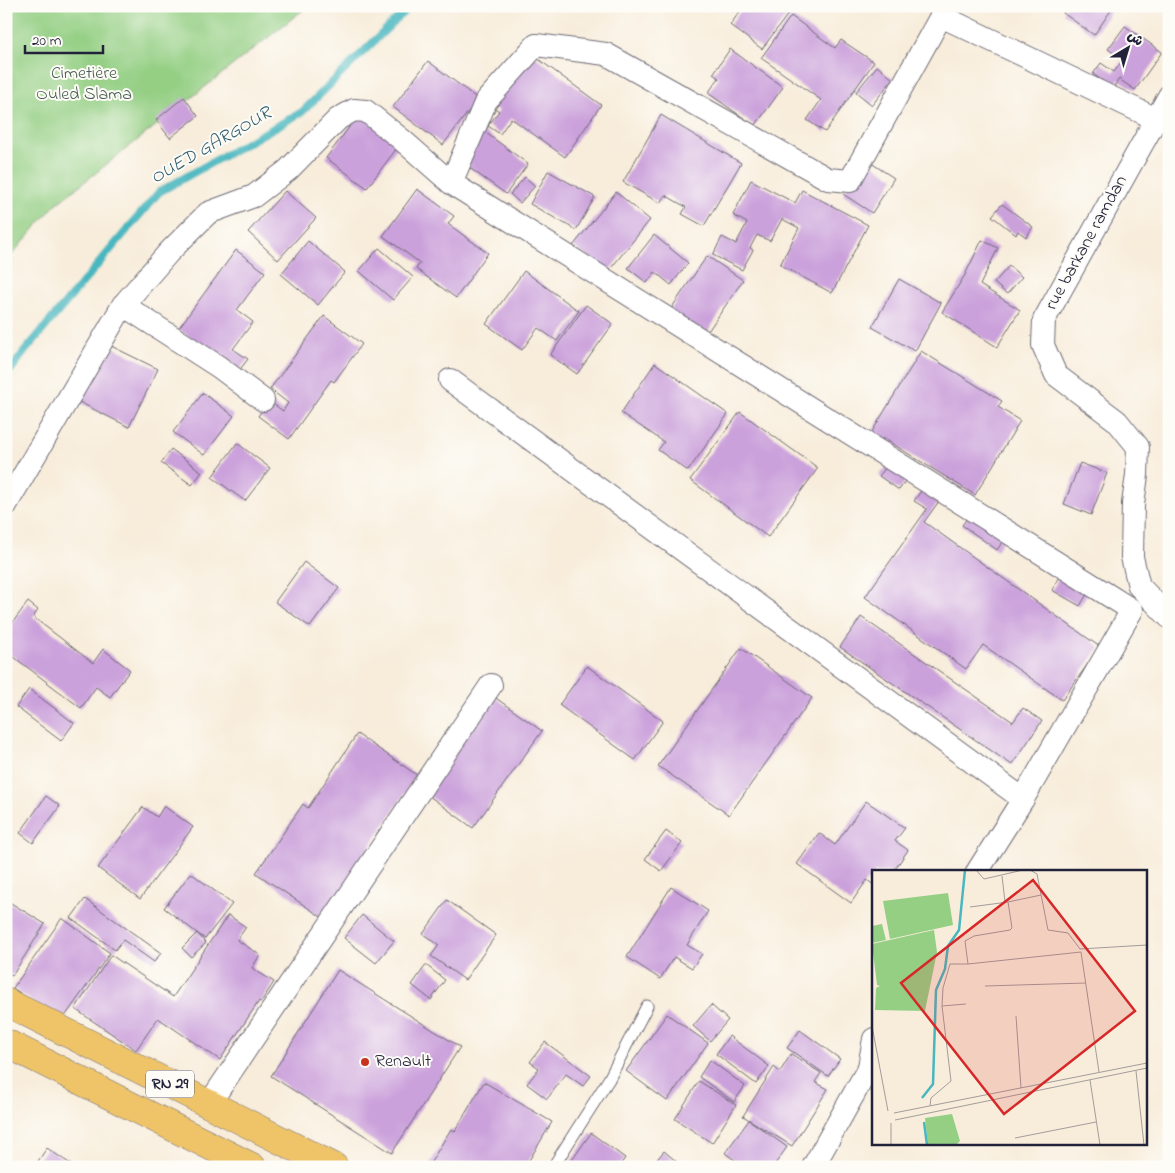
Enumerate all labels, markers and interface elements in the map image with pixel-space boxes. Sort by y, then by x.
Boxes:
scale bar [25,22,102,54]
north arrow [1102,22,1152,72]
text: ش [1123,26,1148,52]
text: 20 m [32,30,62,52]
park label: Cimetière Ouled Slama [36,61,132,108]
water label: OUED GARGOUR [146,99,279,192]
street label: rue barkane ramdan [1039,171,1135,315]
inset map [872,870,1148,1146]
place label: Renault [375,1049,431,1075]
marker: Renault [359,1056,371,1068]
road number: RN 29 [146,1070,194,1098]

